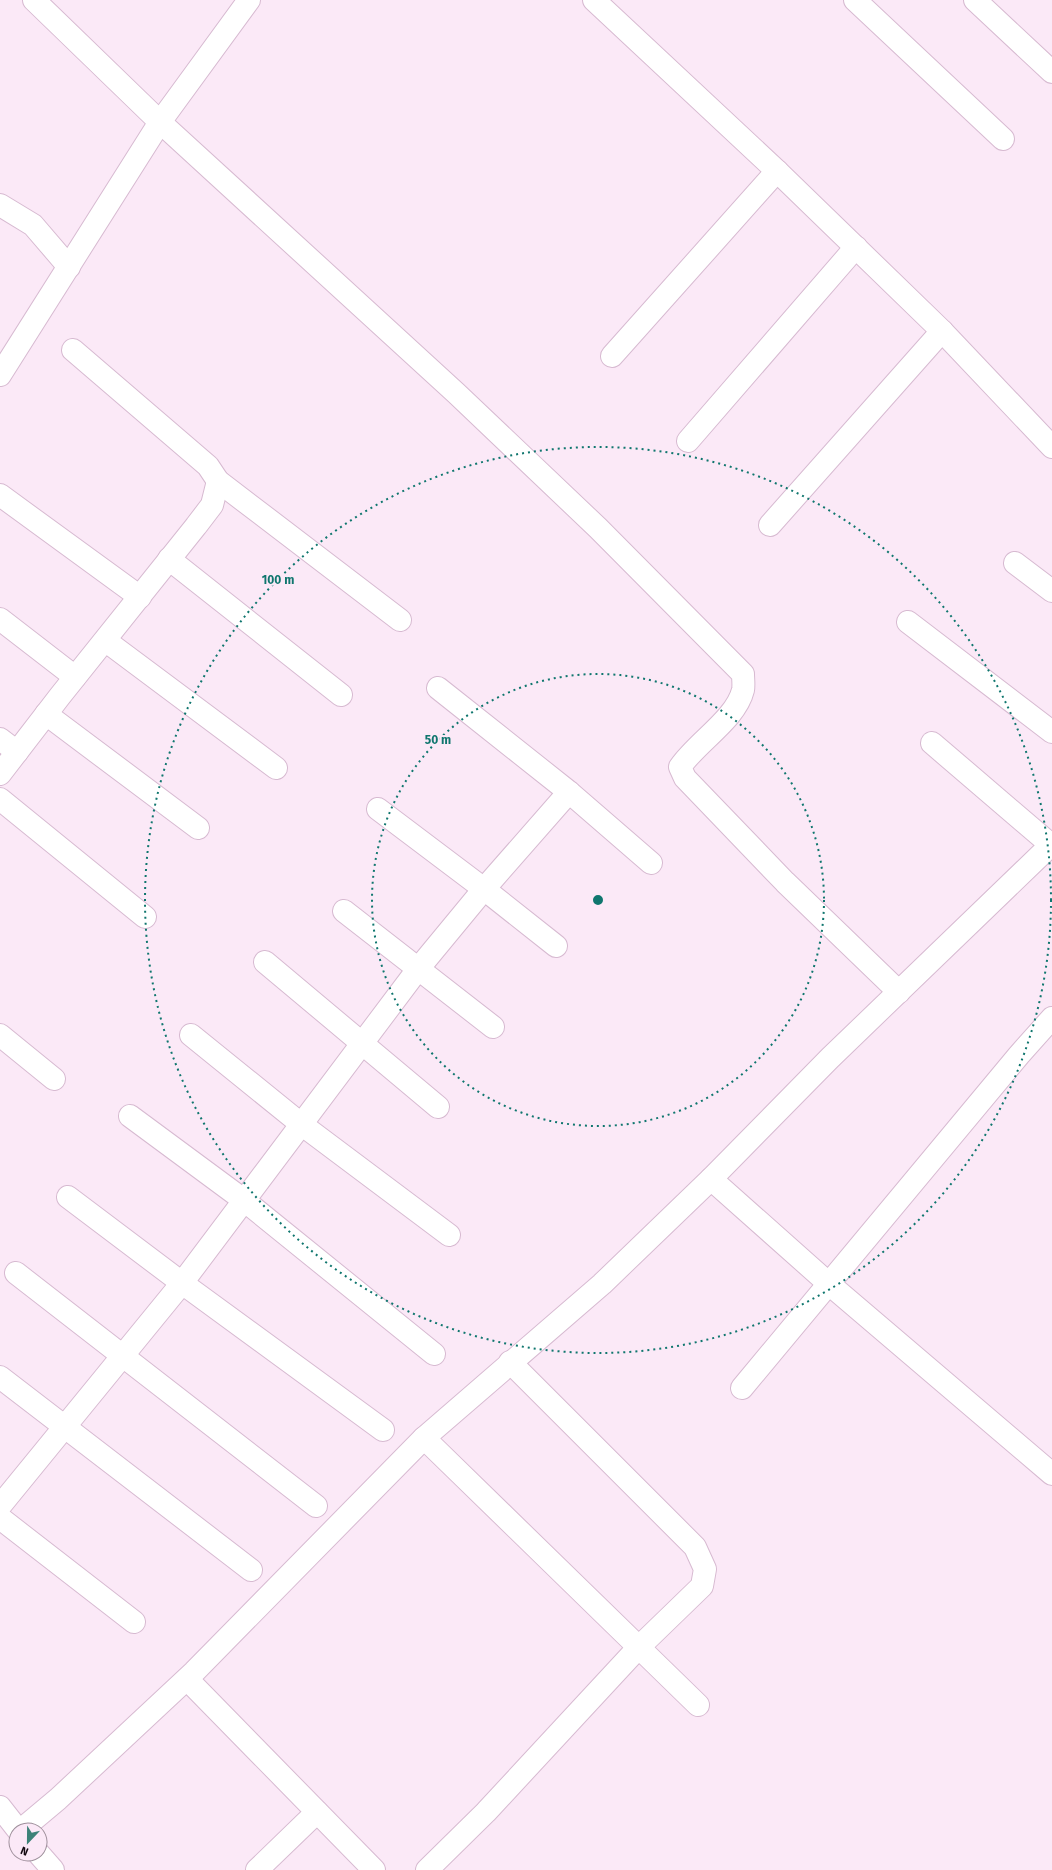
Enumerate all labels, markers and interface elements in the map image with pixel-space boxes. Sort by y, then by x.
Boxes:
text: 100 m [262,573,294,587]
text: 50 m [425,733,451,747]
centre of rings [591,893,605,907]
north arrow [8,1822,48,1862]
text: N [19,1843,30,1858]

